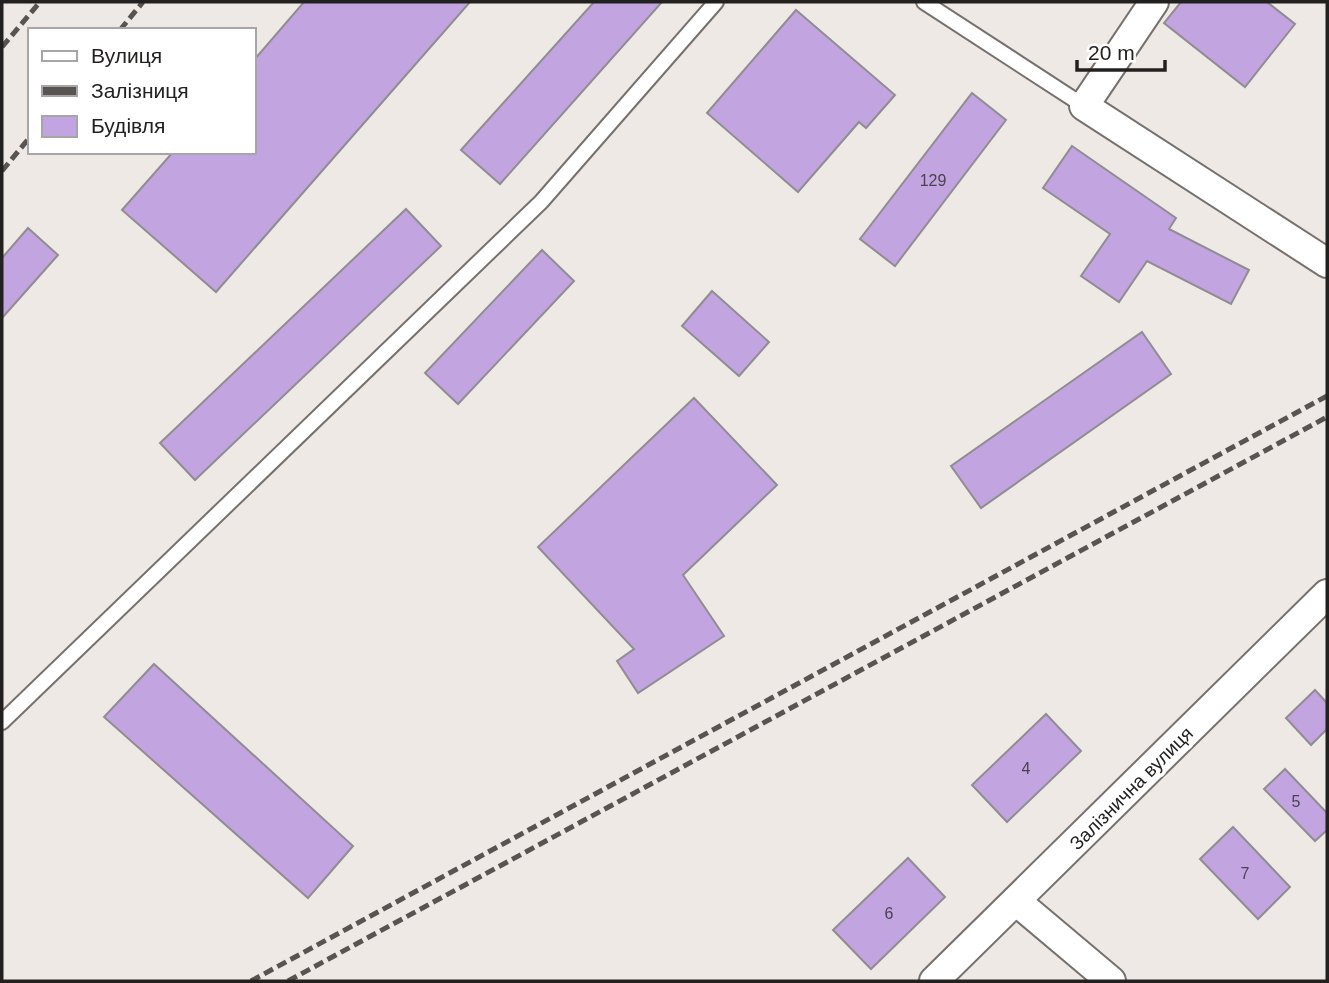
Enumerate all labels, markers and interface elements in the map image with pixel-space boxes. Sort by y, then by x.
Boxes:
legend [28,28,256,154]
scale bar [1077,28,1164,72]
text: 20 m [1088,41,1135,64]
text: Вулиця [91,44,162,67]
text: Залізниця [91,79,189,102]
text: Будівля [91,114,165,137]
house number: 129 [920,172,946,189]
street label: Залізнична вулиця [1066,723,1197,854]
house number: 4 [1022,760,1031,777]
house number: 5 [1292,793,1301,810]
house number: 7 [1241,865,1250,882]
house number: 6 [885,905,894,922]

